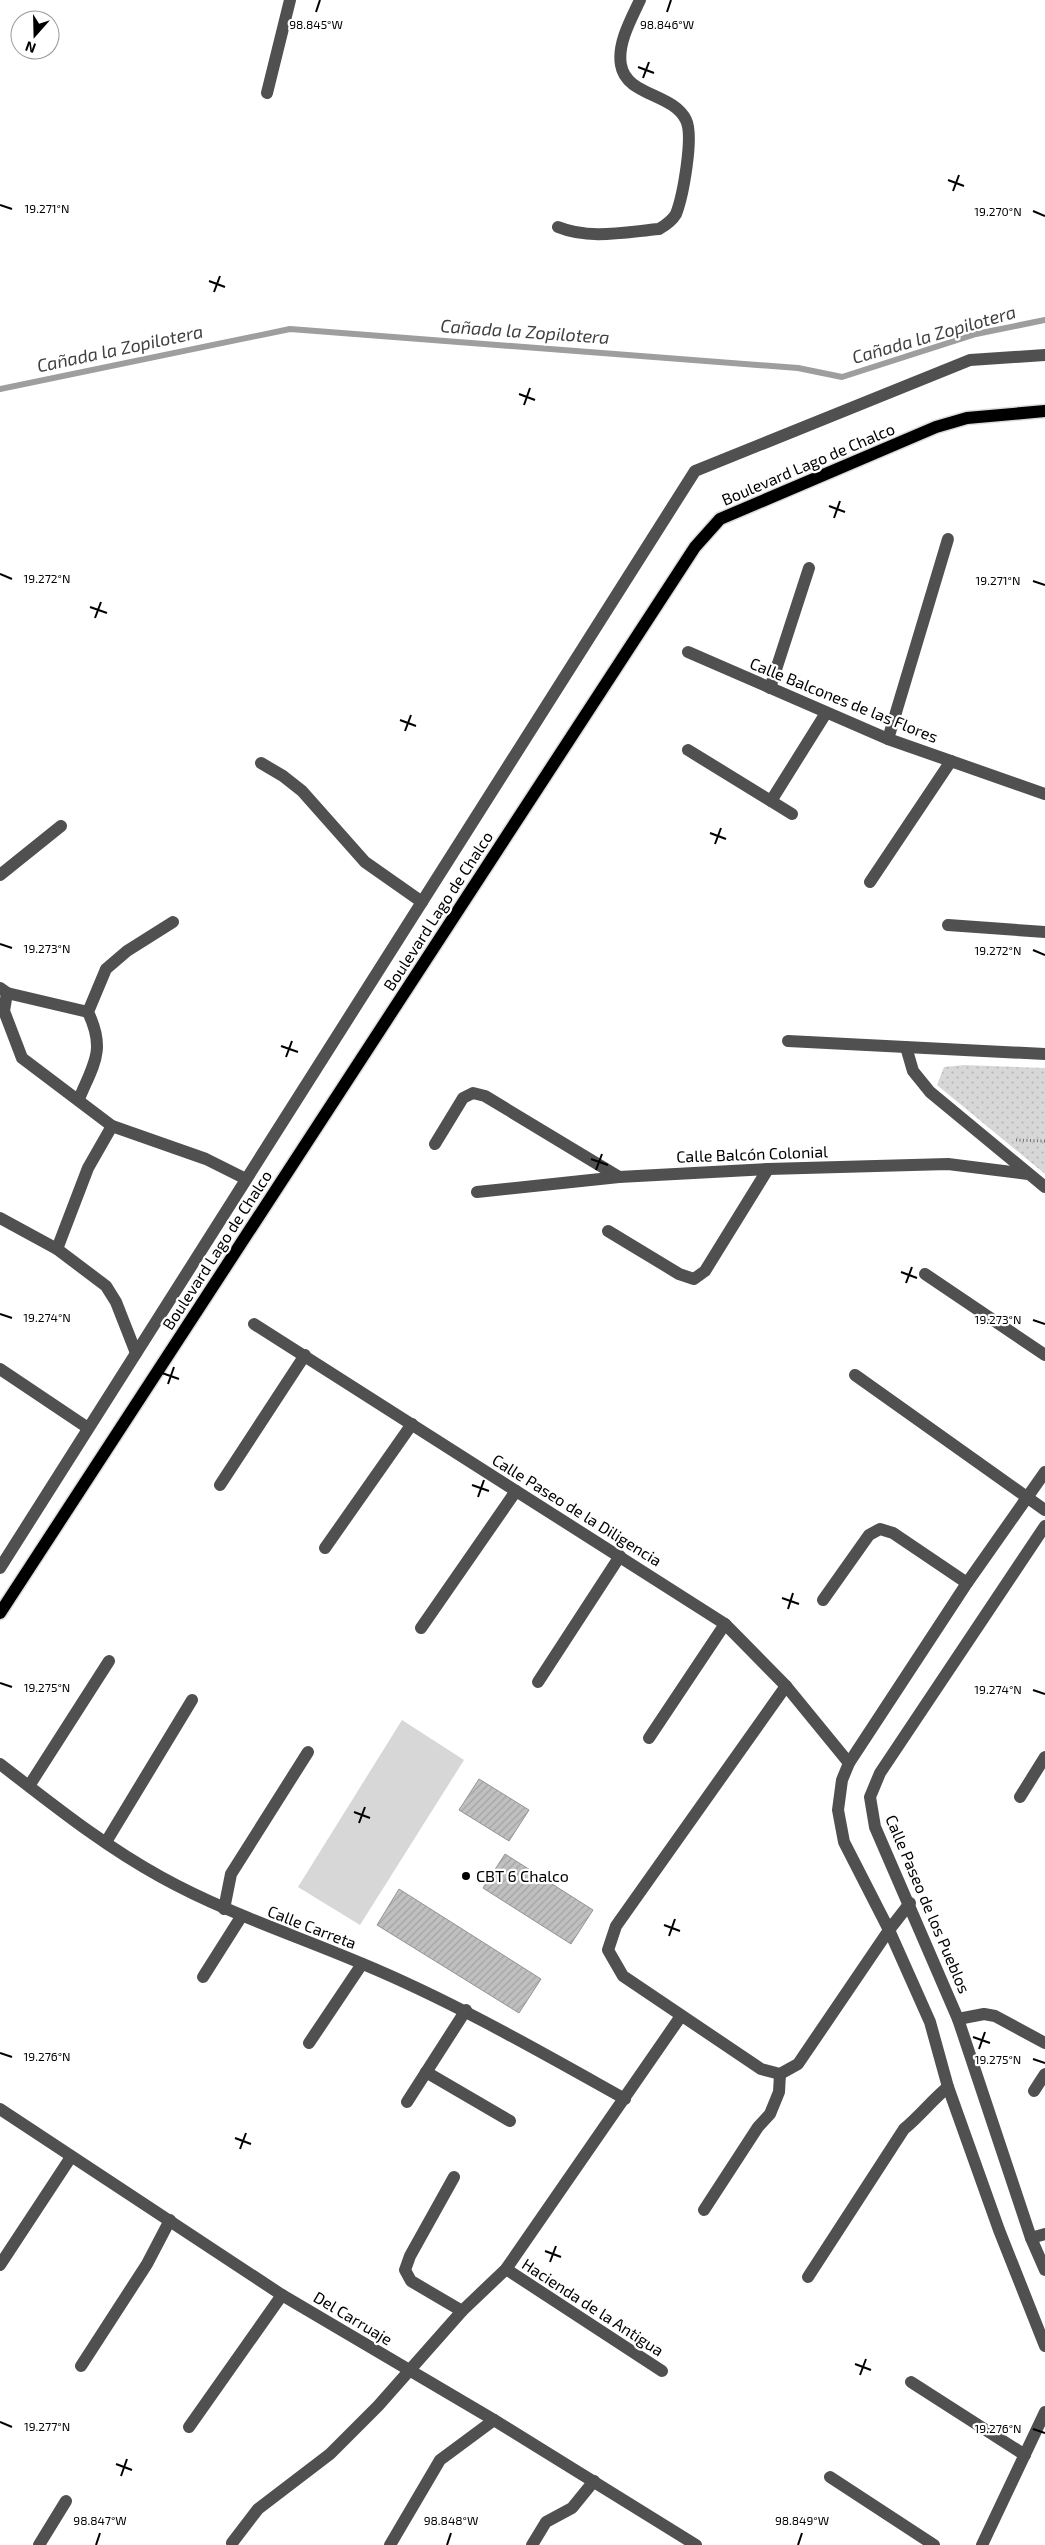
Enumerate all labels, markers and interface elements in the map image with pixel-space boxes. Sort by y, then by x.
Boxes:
north arrow [10,10,60,60]
text: 98.845°W [289,17,343,31]
text: 98.846°W [640,17,694,31]
text: N [23,38,38,57]
text: 19.271°N [25,201,69,215]
text: 19.270°N [974,204,1022,218]
water label: Cañada la Zopilotera [849,300,1018,368]
water label: Cañada la Zopilotera [440,314,610,348]
water label: Cañada la Zopilotera [35,320,205,376]
street label: Boulevard Lago de Chalco [718,418,897,509]
text: 19.272°N [24,571,70,585]
text: 19.271°N [976,573,1020,587]
street label: Calle Balcones de las Flores [747,653,941,746]
street label: Boulevard Lago de Chalco [379,827,496,994]
text: 19.273°N [24,941,70,955]
text: 19.272°N [975,943,1021,957]
street label: Calle Balcón Colonial [676,1141,828,1166]
street label: Boulevard Lago de Chalco [158,1166,275,1333]
text: 19.274°N [23,1310,71,1324]
text: 19.273°N [975,1312,1021,1326]
street label: Calle Paseo de la Diligencia [489,1450,665,1570]
text: 19.275°N [24,1680,70,1694]
text: 19.274°N [974,1682,1022,1696]
street label: Calle Paseo de los Pueblos [882,1812,975,1996]
place label: CBT 6 Chalco [476,1866,569,1885]
marker: CBT 6 Chalco [460,1870,472,1882]
street label: Calle Carreta [265,1901,359,1952]
text: 19.276°N [24,2049,70,2063]
text: 19.275°N [975,2052,1021,2066]
street label: Hacienda de la Antigua [519,2254,668,2359]
street label: Del Carruaje [310,2287,396,2349]
text: 19.277°N [24,2419,70,2433]
text: 19.276°N [975,2421,1021,2435]
text: 98.847°W [73,2513,127,2527]
text: 98.848°W [424,2513,478,2527]
text: 98.849°W [775,2513,829,2527]

